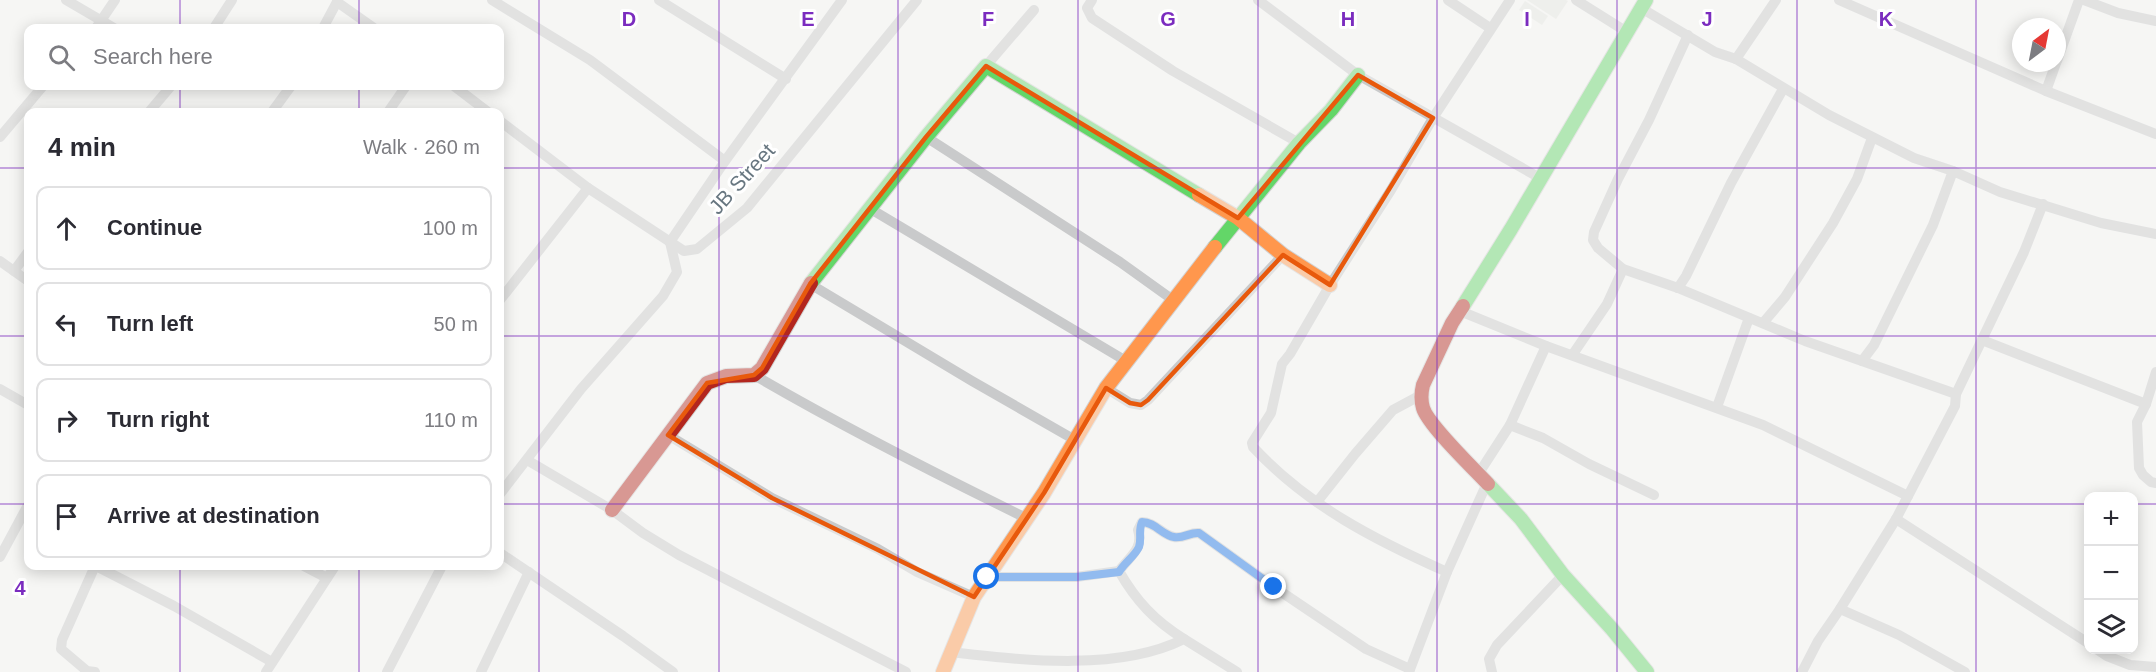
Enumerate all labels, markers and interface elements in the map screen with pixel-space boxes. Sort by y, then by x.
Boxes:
text: D [622,8,636,30]
text: E [801,8,815,30]
text: F [982,8,994,30]
text: G [1160,8,1176,30]
text: H [1341,8,1355,30]
text: I [1524,8,1530,30]
text: J [1701,8,1713,30]
text: K [1879,8,1894,30]
north arrow [2012,18,2066,72]
search box [24,24,504,90]
icon: search [45,41,78,74]
text: Search here [93,44,213,69]
text: 4 min [48,132,116,162]
text: Walk · 260 m [363,136,480,158]
street label: JB Street [704,139,779,218]
icon: ahead [50,212,83,245]
text: Continue [107,215,202,240]
text: 100 m [422,217,478,239]
icon: left [50,308,83,341]
text: Turn left [107,311,193,336]
text: 50 m [434,313,478,335]
icon: right [50,404,83,437]
text: Turn right [107,407,209,432]
text: 110 m [424,409,478,431]
map controls [2084,492,2138,654]
button: + [2084,492,2138,546]
icon: arrive [50,500,83,533]
text: Arrive at destination [107,503,320,528]
button: − [2084,546,2138,600]
route start [973,563,999,589]
route end [1260,573,1286,599]
text: 4 [14,577,26,599]
button: layers [2084,600,2138,654]

